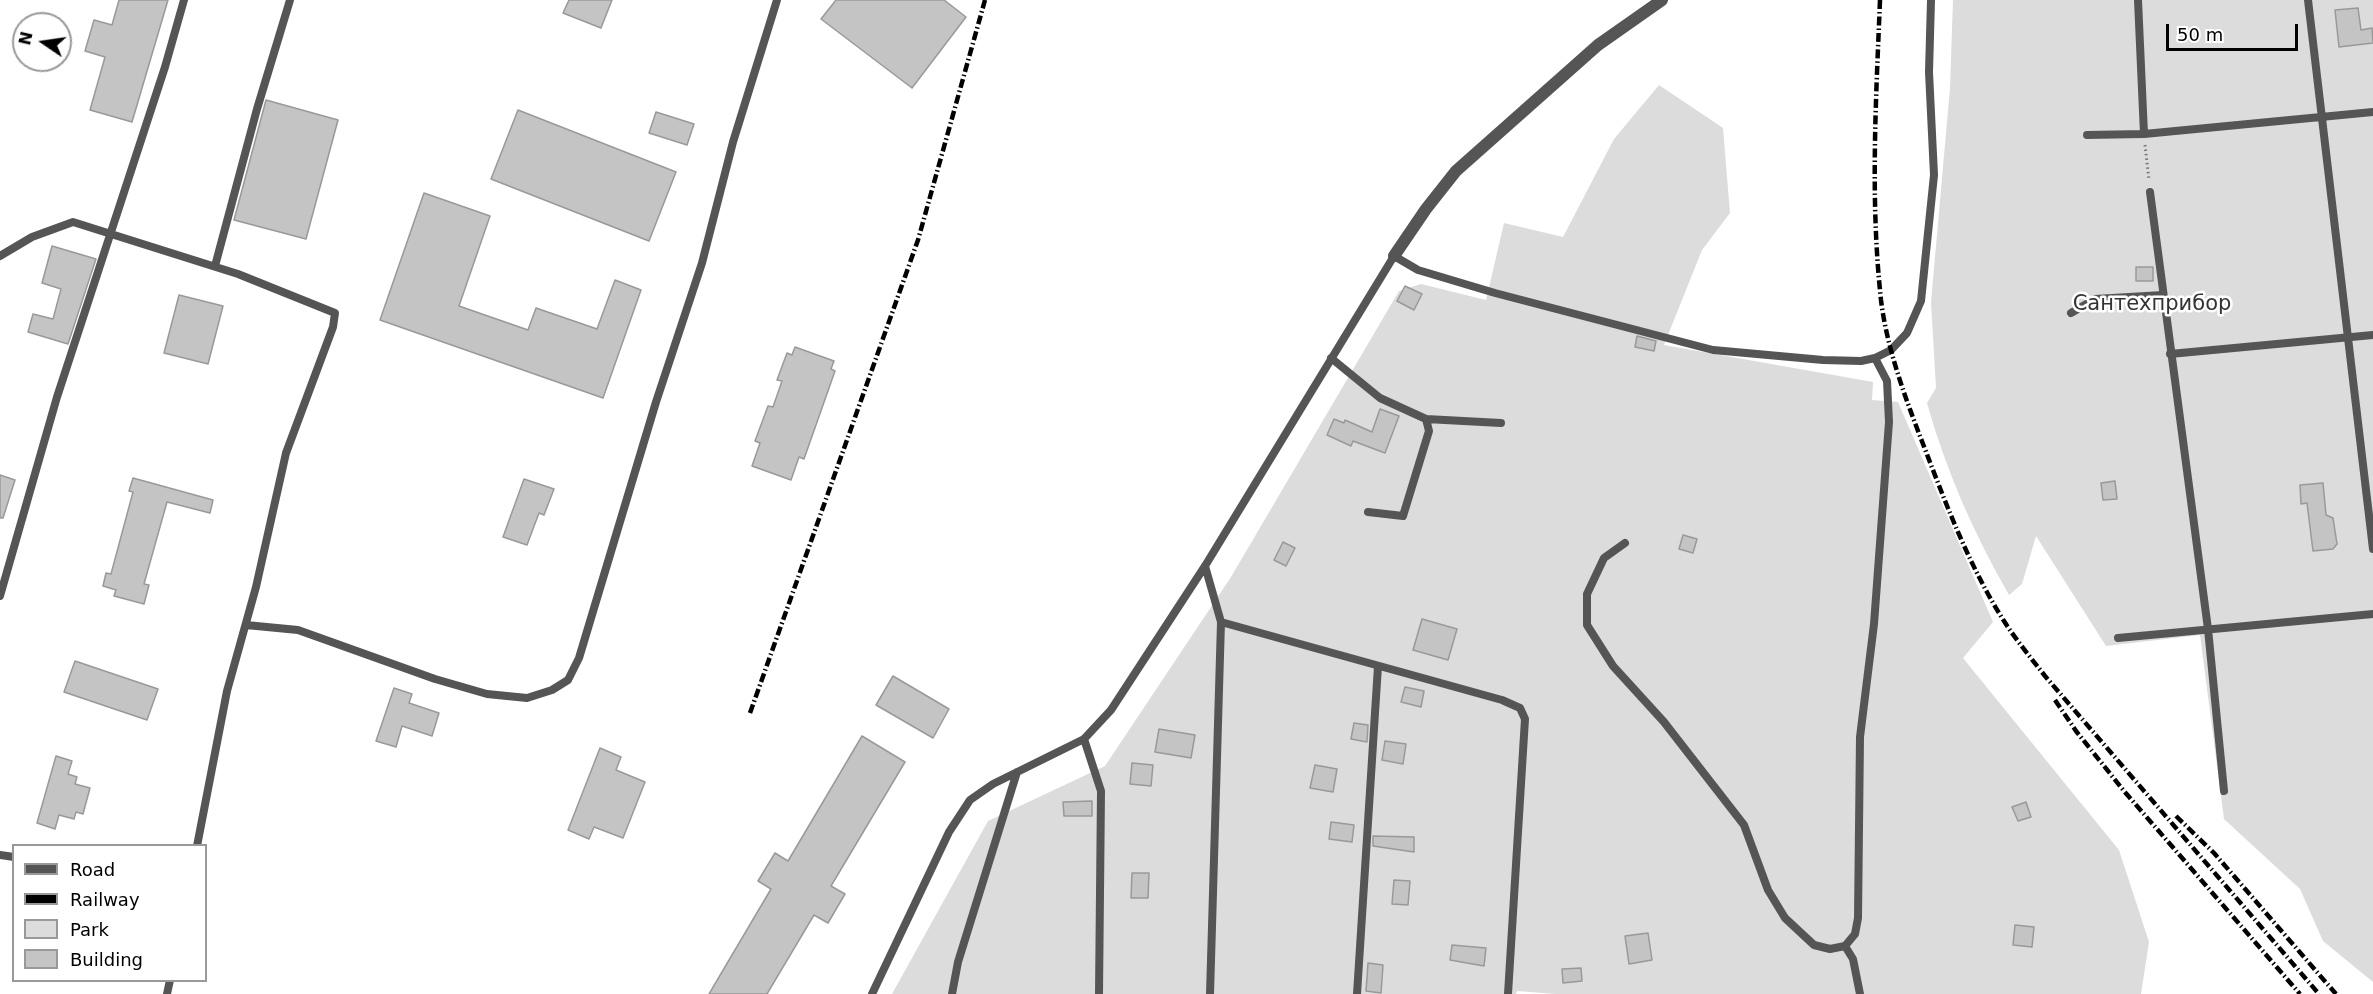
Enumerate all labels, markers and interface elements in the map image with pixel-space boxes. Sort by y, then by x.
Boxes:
north arrow [12,12,72,72]
scale bar [2169,12,2301,50]
text: 50 m [2177,24,2223,45]
text: N [15,30,37,47]
park label: Сантехприбор [2073,292,2231,318]
legend [12,844,207,982]
text: Road [70,859,115,880]
text: Railway [70,889,140,910]
text: Park [70,919,109,940]
text: Building [70,949,143,970]

